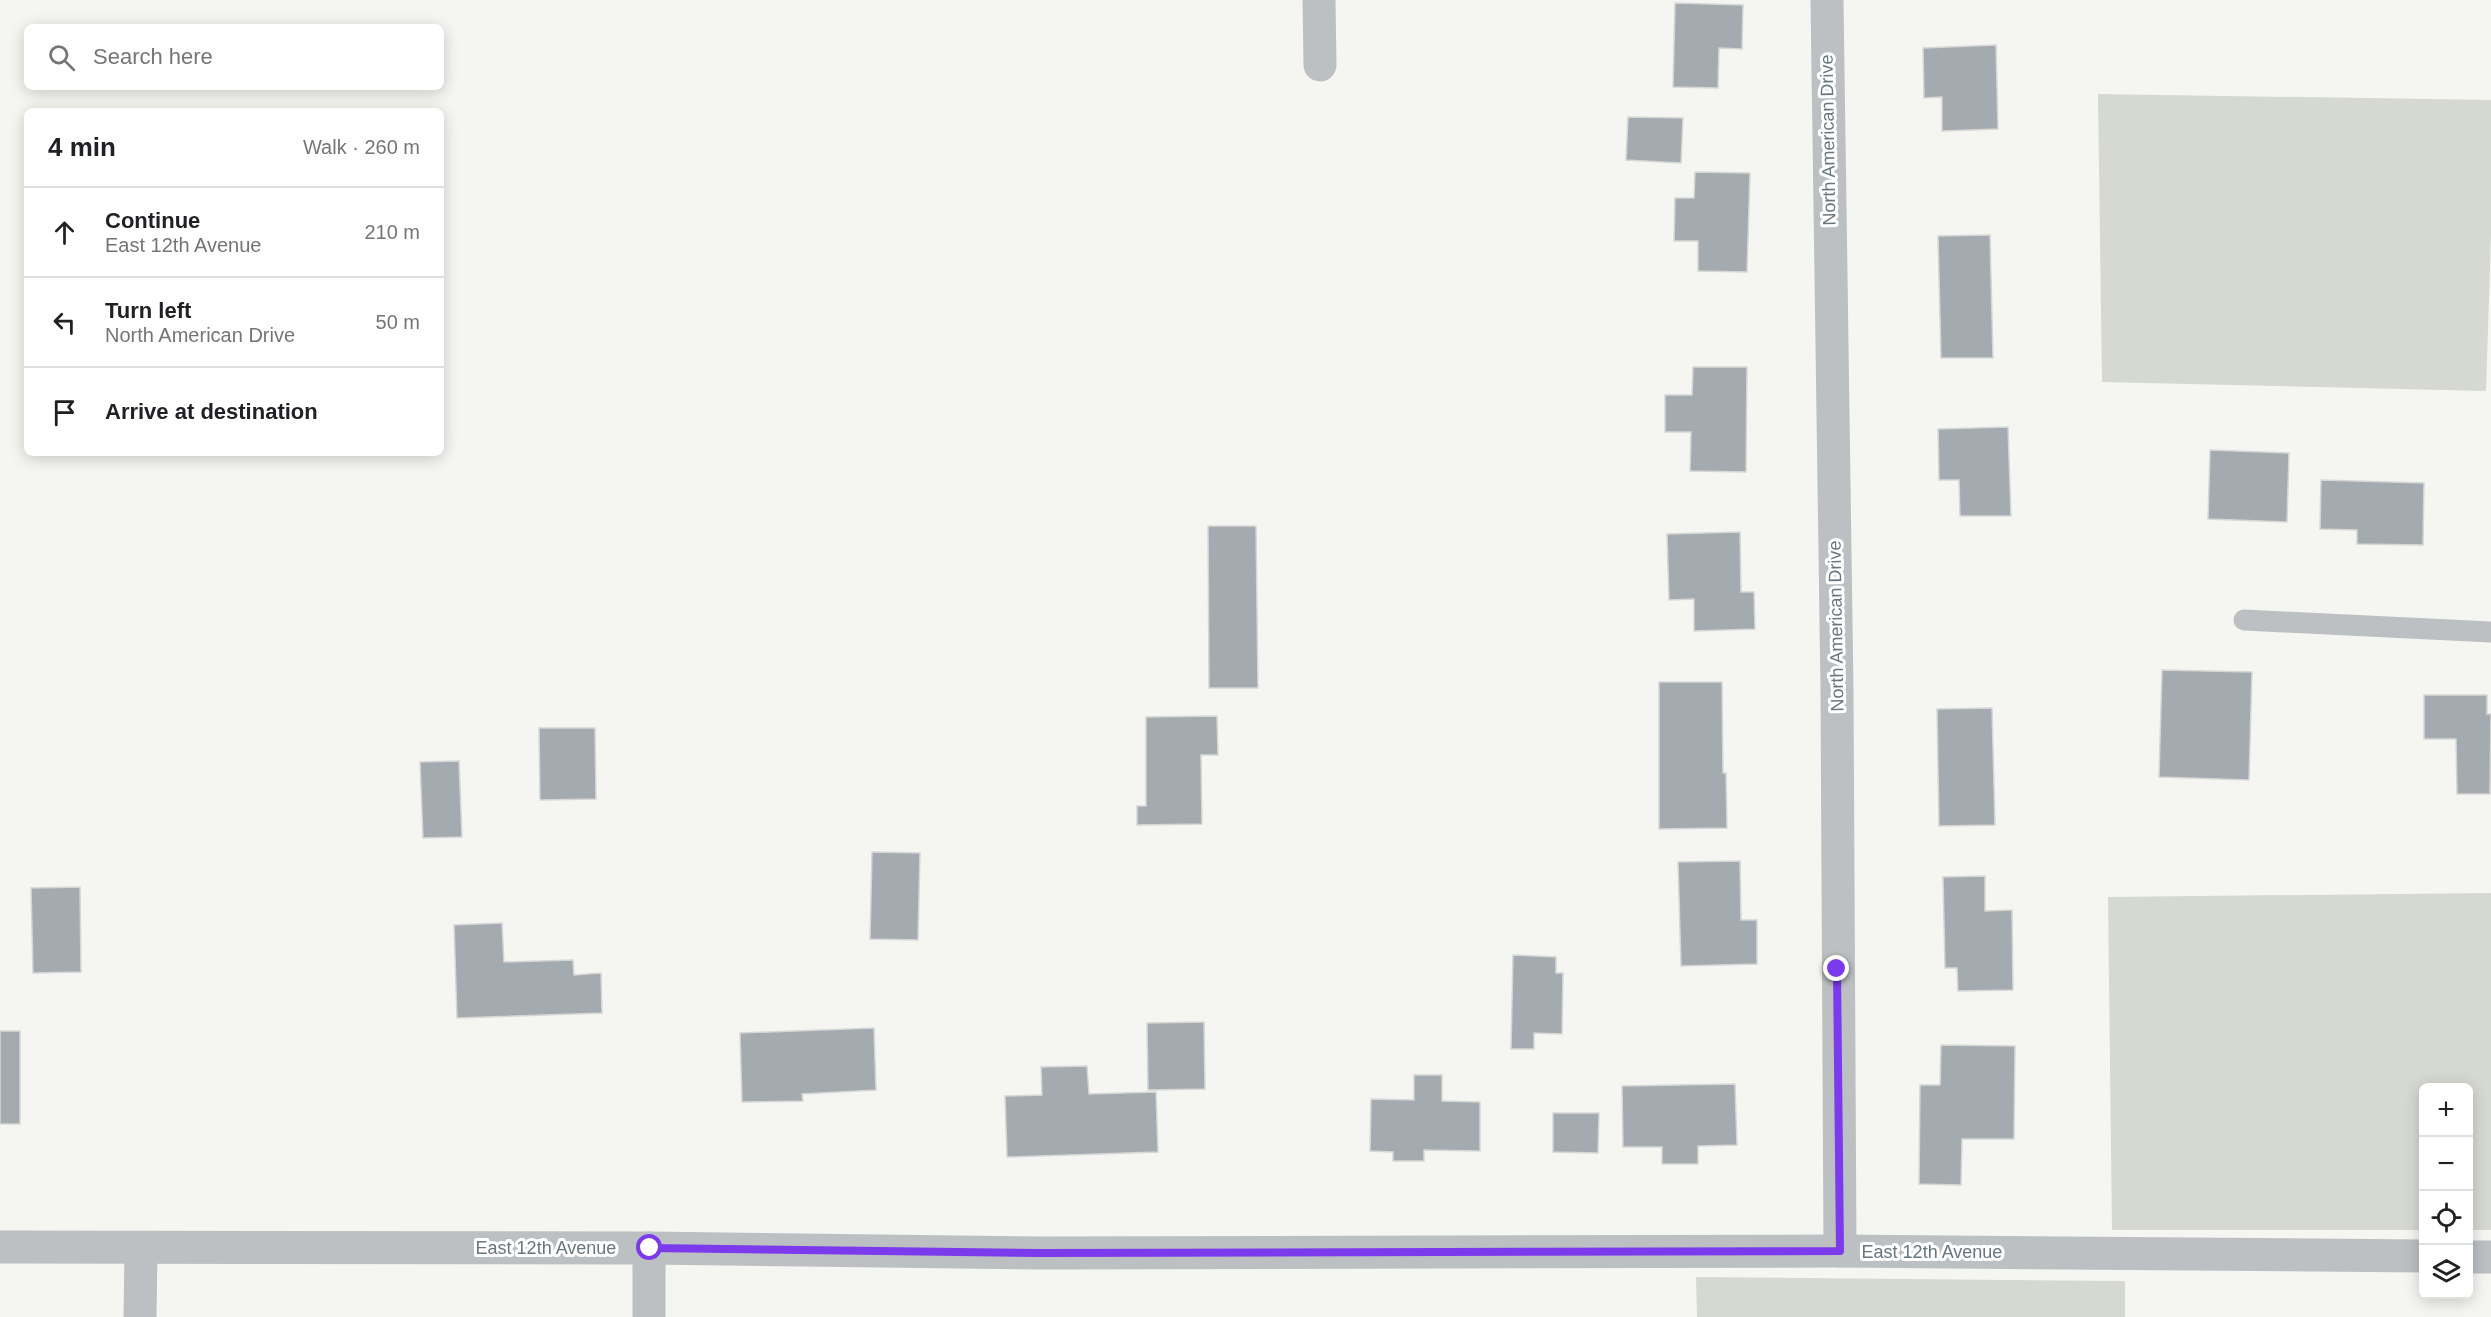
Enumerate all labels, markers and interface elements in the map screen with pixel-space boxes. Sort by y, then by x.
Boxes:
search box [24,24,444,90]
icon: search [45,41,78,74]
text: Search here [93,44,213,69]
street label: North American Drive [1817,54,1839,226]
text: 4 min [48,132,116,162]
text: Walk · 260 m [303,136,420,158]
text: Continue [105,208,200,233]
icon: ahead [48,216,81,249]
text: 210 m [364,221,420,243]
text: East 12th Avenue [105,234,261,256]
text: Turn left [105,298,191,323]
icon: left [48,306,81,339]
text: 50 m [376,311,420,333]
text: North American Drive [105,324,295,346]
icon: arrive [48,396,81,429]
text: Arrive at destination [105,399,318,424]
street label: North American Drive [1825,540,1847,712]
route end [1823,955,1849,981]
map controls [2419,1083,2473,1299]
button: + [2419,1083,2473,1137]
button: − [2419,1137,2473,1191]
button: locate [2419,1191,2473,1245]
route start [636,1234,662,1260]
street label: East 12th Avenue [476,1238,616,1258]
street label: East 12th Avenue [1862,1242,2002,1262]
button: layers [2419,1245,2473,1299]

